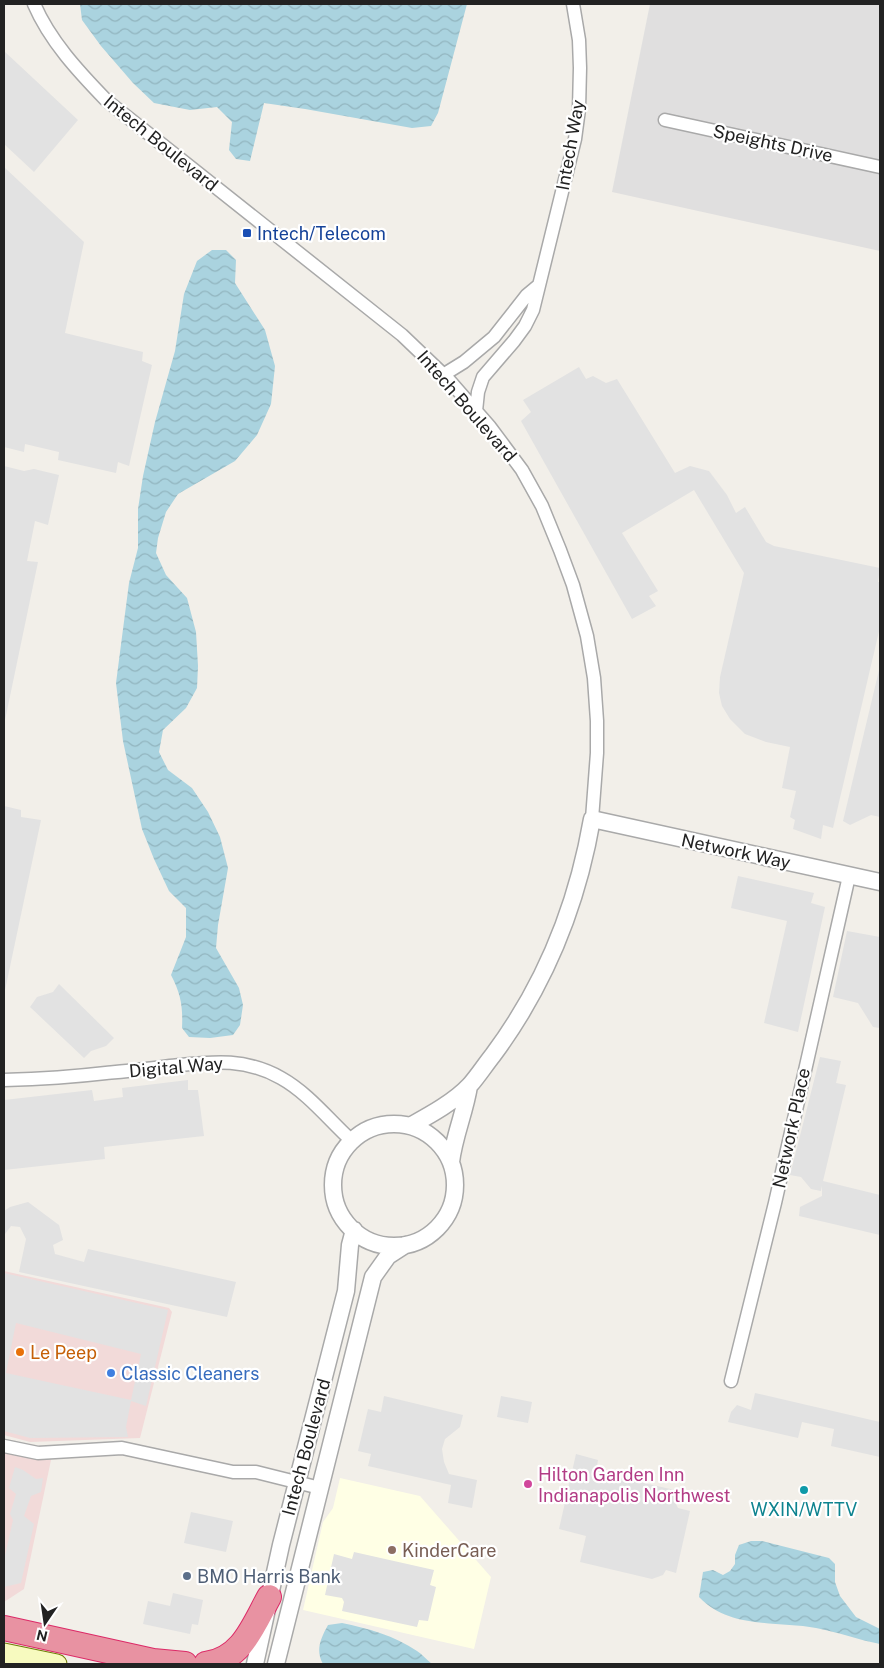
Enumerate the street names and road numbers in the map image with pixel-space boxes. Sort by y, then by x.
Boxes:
street label: Intech Boulevard [100,91,222,195]
street label: Intech Way [552,98,588,192]
street label: Speights Drive [711,120,835,166]
street label: Intech Boulevard [413,346,521,466]
street label: Network Way [680,829,793,873]
street label: Digital Way [128,1052,224,1082]
street label: Network Place [768,1066,814,1190]
street label: Intech Boulevard [278,1376,334,1518]

